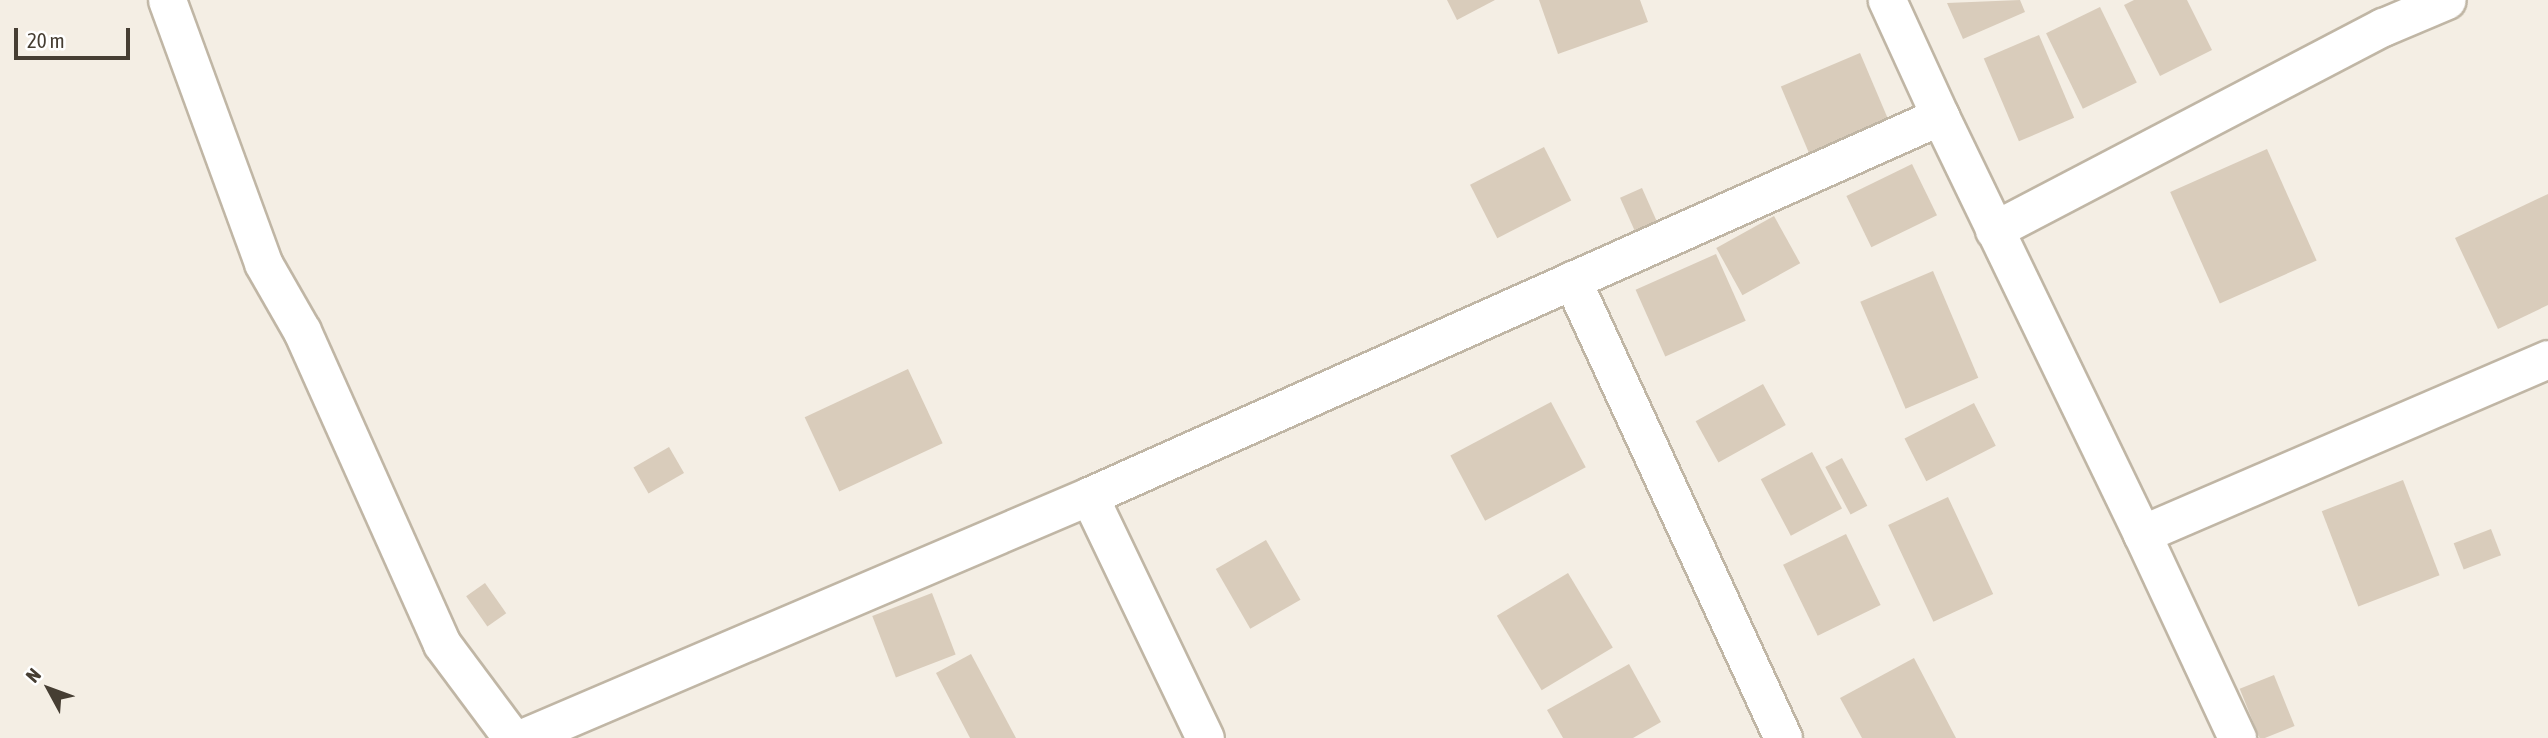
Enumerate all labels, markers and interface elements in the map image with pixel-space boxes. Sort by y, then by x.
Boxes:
scale bar [18,14,133,58]
text: 20 m [27,28,65,52]
north arrow [14,654,84,724]
text: N [21,664,45,687]

